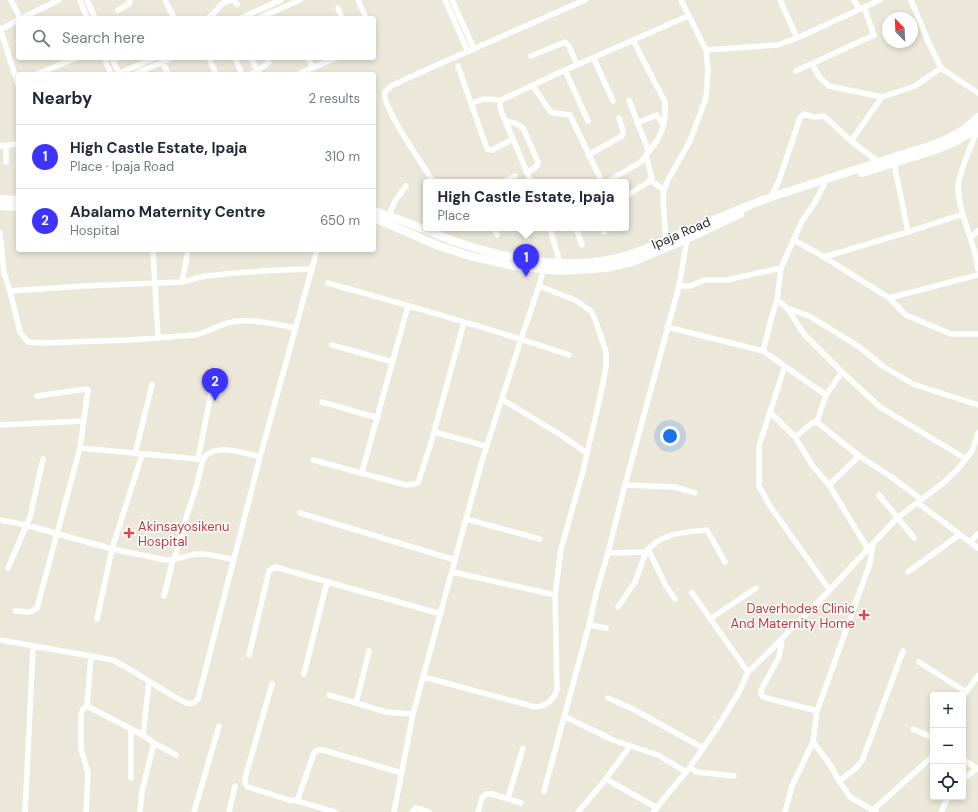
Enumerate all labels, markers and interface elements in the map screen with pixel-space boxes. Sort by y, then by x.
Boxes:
north arrow [882,12,918,48]
search box [16,16,376,60]
icon: search [30,27,52,49]
text: Search here [62,28,145,48]
text: Nearby [32,87,92,109]
text: 2 results [309,90,360,107]
text: High Castle Estate, Ipaja [70,138,247,158]
text: 1 [43,148,47,165]
text: 310 m [325,148,360,165]
text: Place · Ipaja Road [70,158,174,175]
popup [423,179,629,231]
text: High Castle Estate, Ipaja [437,187,615,207]
text: Abalamo Maternity Centre [70,202,266,222]
text: Place [437,207,470,224]
text: 2 [41,212,49,229]
text: 650 m [320,212,360,229]
street label: Ipaja Road [649,213,713,253]
text: Hospital [70,222,119,239]
pin: 1 [513,244,539,277]
pin: 2 [202,368,228,401]
your location [660,426,680,446]
place label: Akinsayosikenu Hospital [138,518,230,550]
marker: Akinsayosikenu Hospital [123,527,135,539]
place label: Daverhodes Clinic And Maternity Home [730,600,855,632]
marker: Daverhodes Clinic And Maternity Home [858,609,870,621]
map controls [930,692,966,800]
button: + [930,692,966,728]
button: − [930,728,966,764]
button: locate [930,764,966,800]

